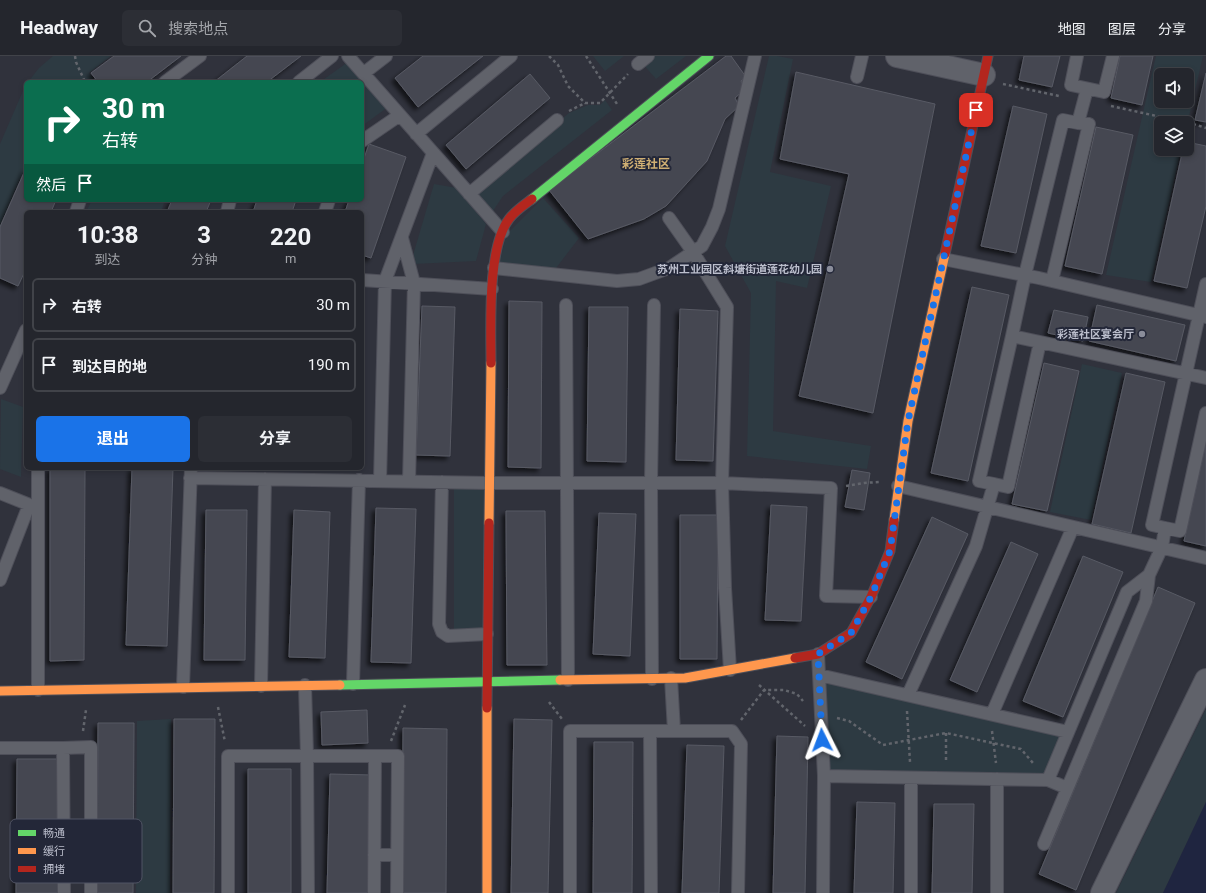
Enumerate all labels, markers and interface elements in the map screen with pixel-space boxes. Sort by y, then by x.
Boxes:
search box [122,10,402,46]
text: Headway [20,16,98,39]
icon: search [136,17,158,39]
text: 搜索地点 [168,20,228,38]
text: 地图 [1058,21,1086,37]
text: 图层 [1108,21,1136,37]
text: 分享 [1158,21,1186,37]
map controls [1154,68,1194,156]
button: sound [1154,68,1194,108]
text: 30 m [102,92,165,125]
pin [959,93,993,127]
icon: right [36,96,88,148]
icon: arrive [965,99,987,121]
button: layers [1154,116,1194,156]
text: 右转 [102,130,138,151]
district label: 彩莲社区 [622,157,670,171]
icon: arrive [74,172,96,194]
text: 然后 [36,176,66,194]
text: 10:38 [77,221,139,249]
text: 3 [197,221,211,249]
text: 220 [270,223,311,251]
text: m [285,251,296,266]
text: 到达 [95,252,121,267]
text: 分钟 [191,252,217,267]
place label: 苏州工业园区斜塘街道莲花幼儿园 [657,263,822,276]
marker: 苏州工业园区斜塘街道莲花幼儿园 [825,264,835,274]
icon: right [38,294,60,316]
text: 30 m [316,296,350,314]
text: 右转 [72,298,102,316]
place label: 彩莲社区宴会厅 [1057,328,1134,341]
marker: 彩莲社区宴会厅 [1137,329,1147,339]
icon: arrive [38,354,60,376]
text: 190 m [308,356,350,374]
text: 到达目的地 [72,358,147,376]
button: 退出 [36,416,190,462]
button: 分享 [198,416,352,462]
position arrow [801,719,843,761]
legend [10,819,142,883]
text: 畅通 [43,827,65,840]
text: 缓行 [43,845,65,858]
text: 拥堵 [43,863,65,876]

